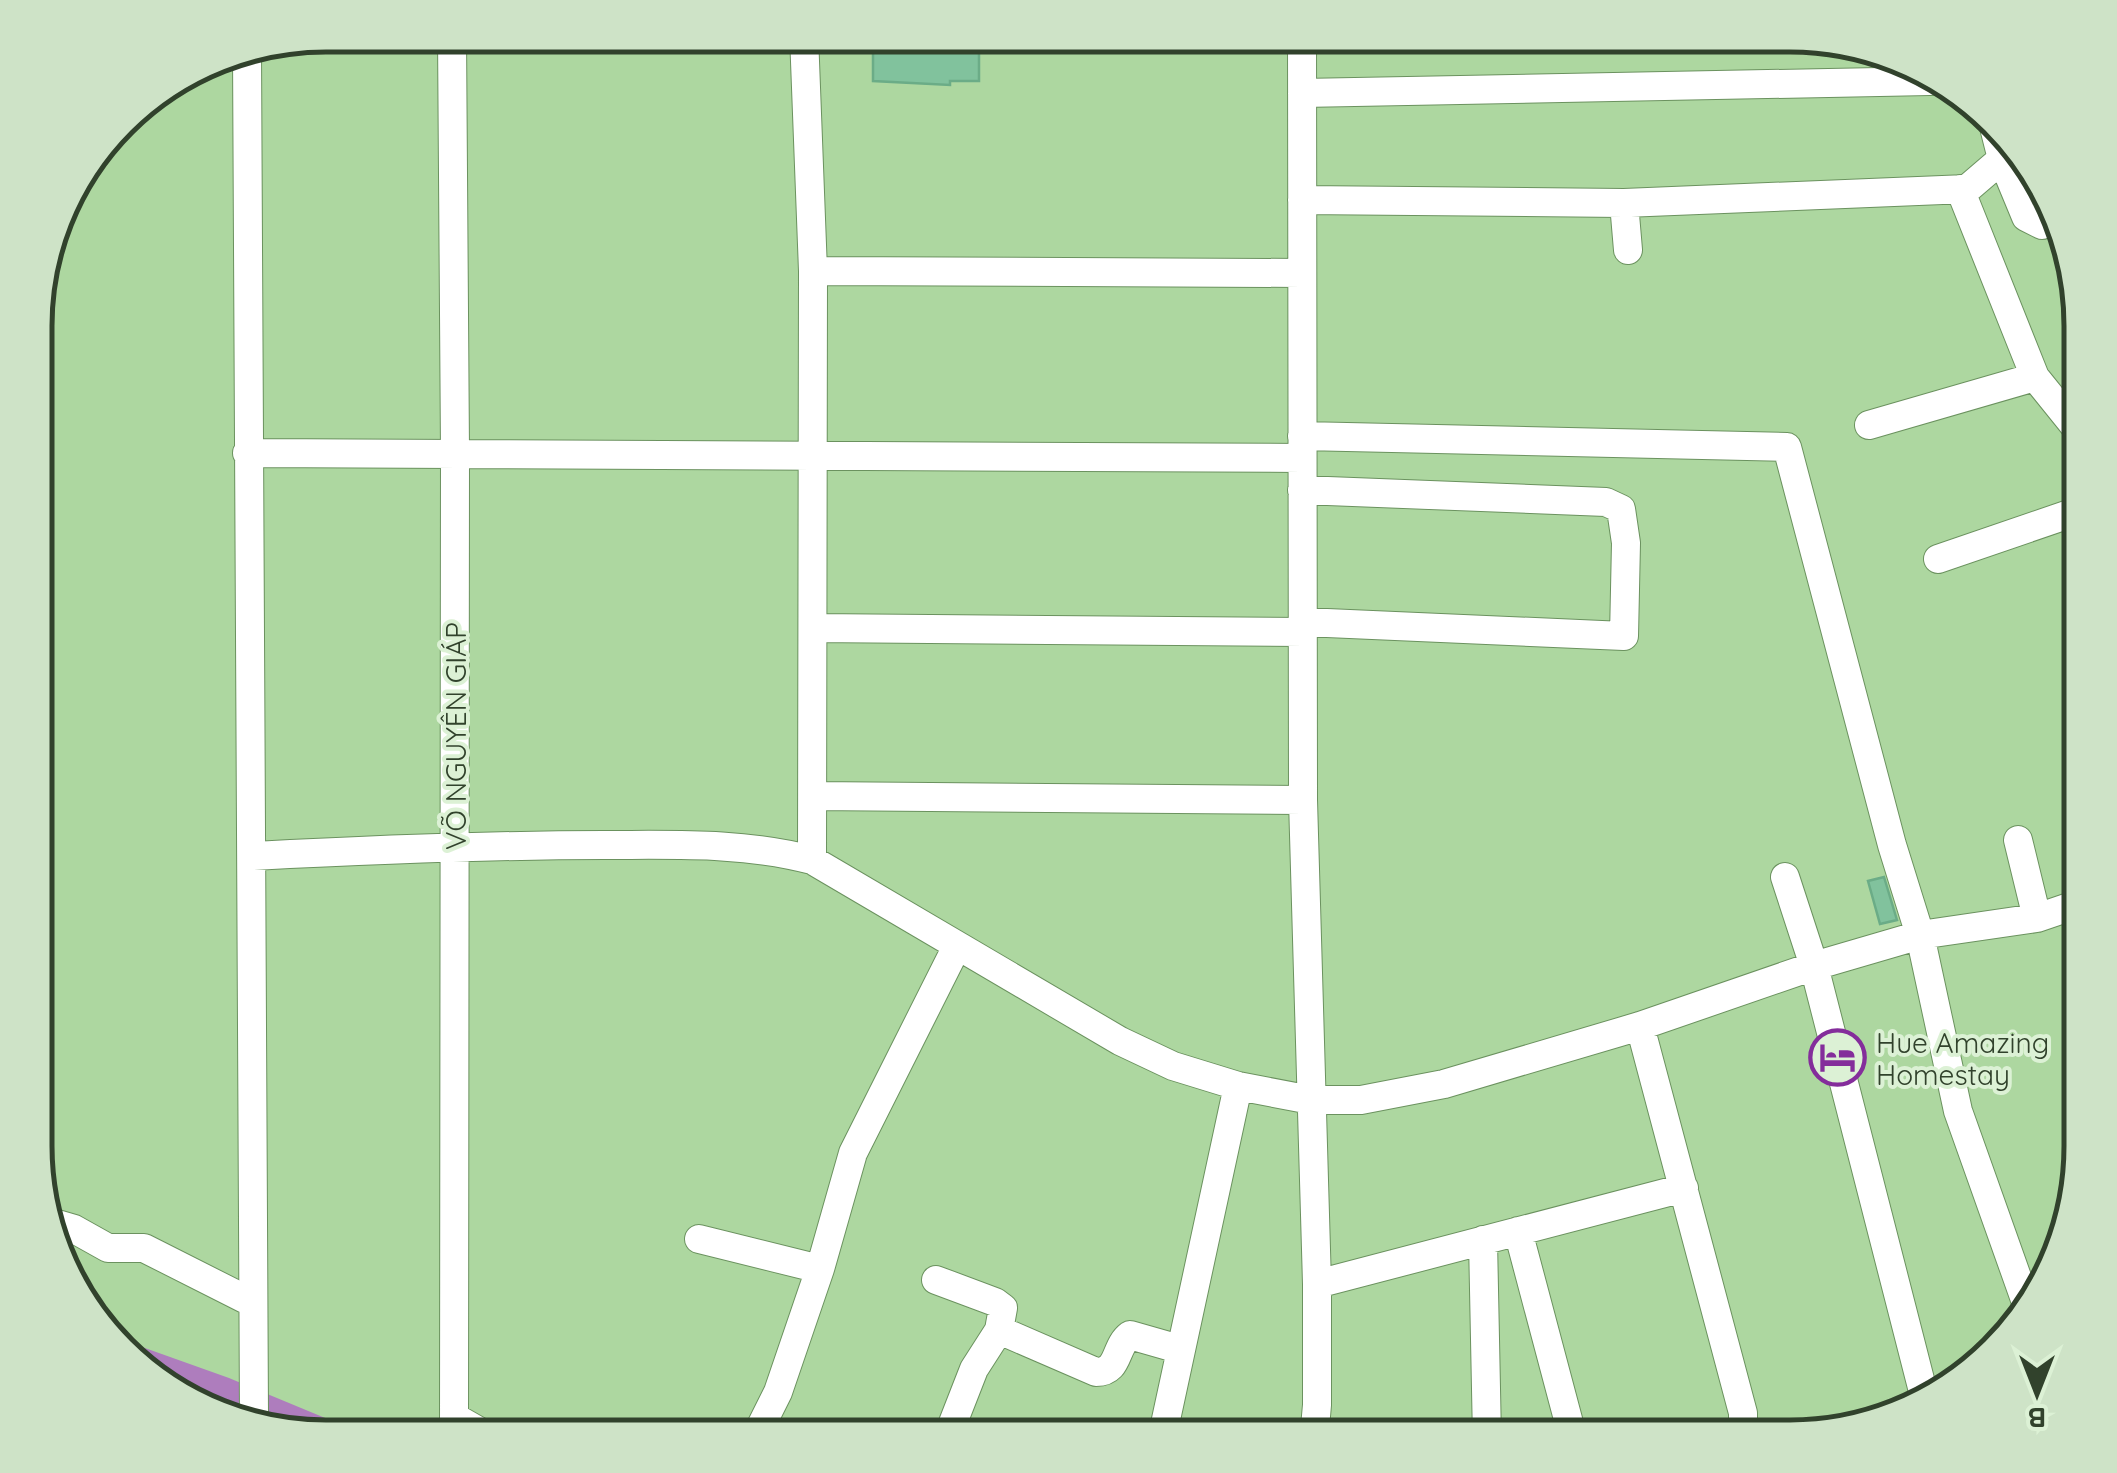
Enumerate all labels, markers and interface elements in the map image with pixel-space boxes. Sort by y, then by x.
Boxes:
street label: VÕ NGUYÊN GIÁP [438,622,473,850]
place label: Hue Amazing Homestay [1876,1025,2049,1092]
hotel icon: Hue Amazing Homestay [1807,1028,1867,1088]
north arrow [1987,1343,2087,1443]
text: B [2028,1401,2046,1436]

